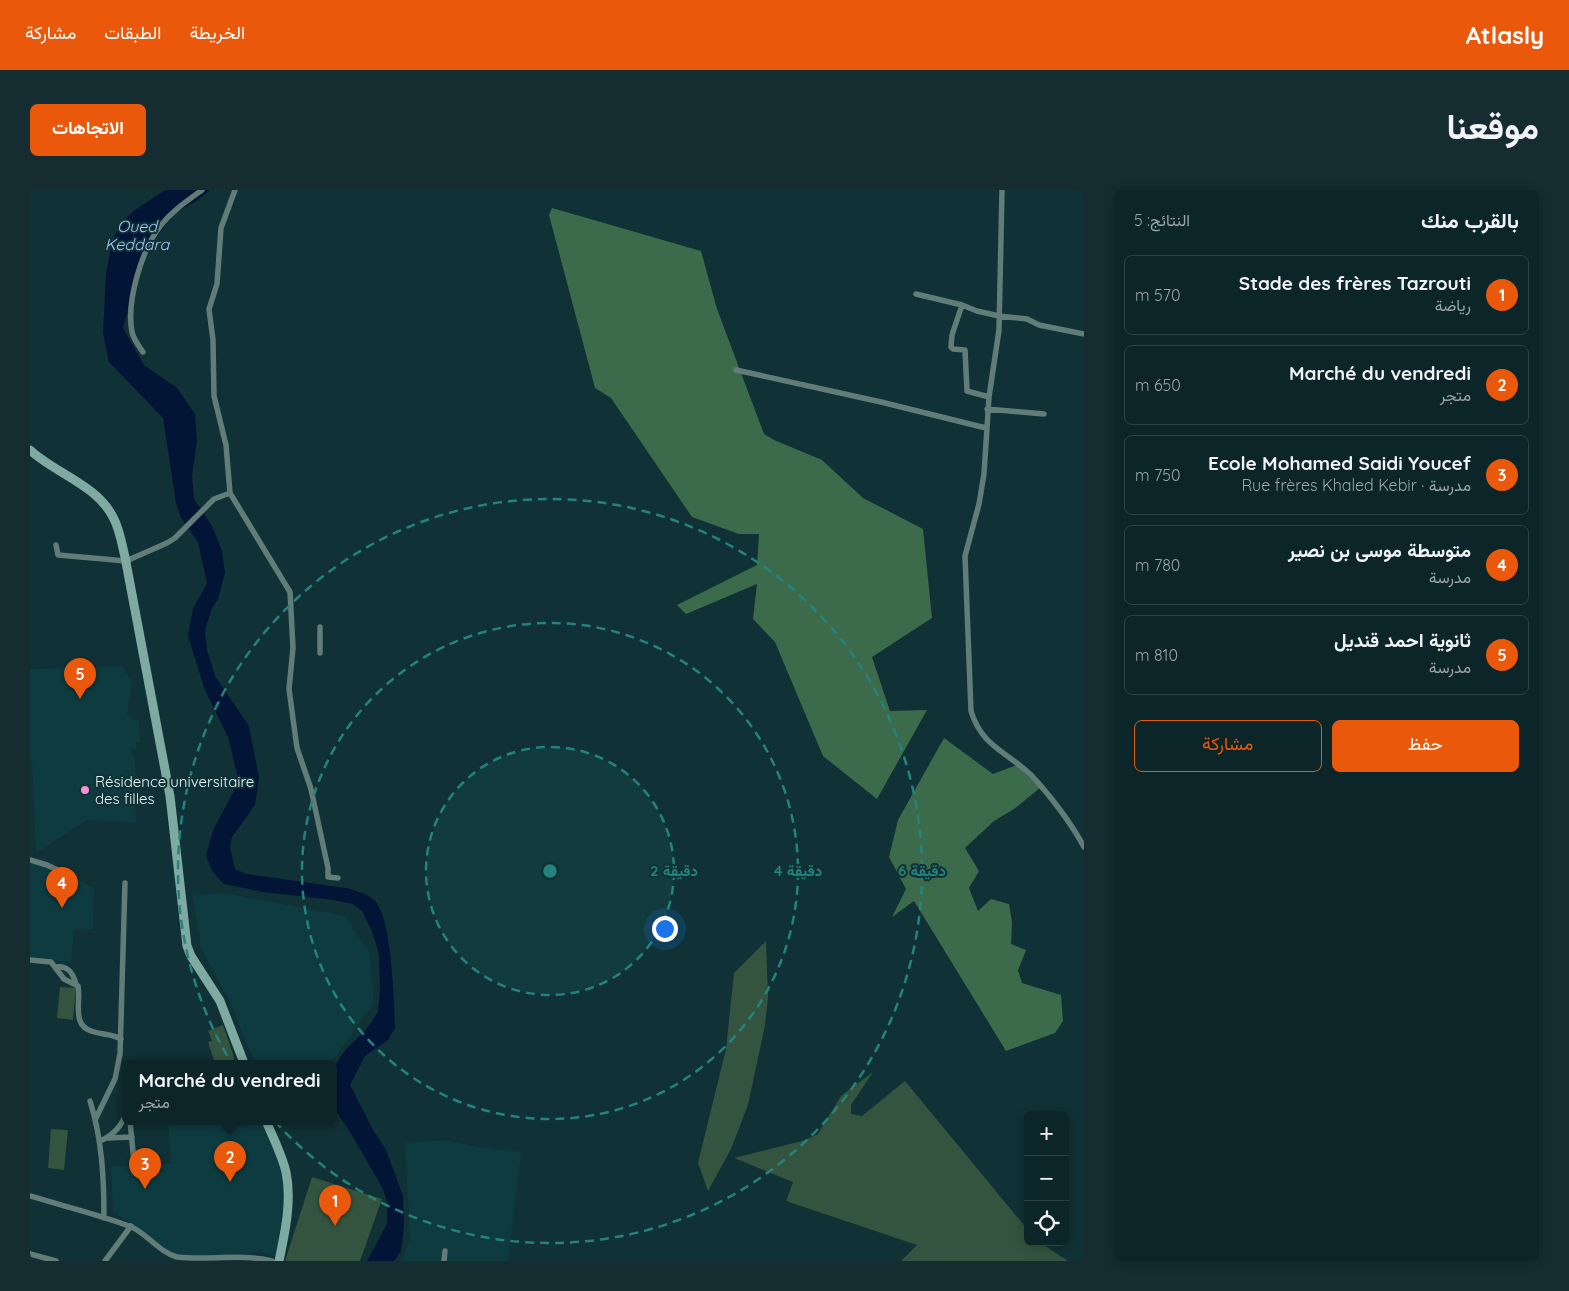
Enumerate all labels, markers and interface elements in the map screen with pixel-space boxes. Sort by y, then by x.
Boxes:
text: Atlasly [1466,20,1544,50]
text: مشاركة [25,21,76,44]
text: الطبقات [104,21,161,44]
text: الخريطة [189,21,245,44]
button: الاتجاهات [30,104,146,156]
text: موقعنا [1446,104,1539,148]
text: بالقرب منك [1421,207,1519,233]
text: النتائج: 5 [1134,210,1190,230]
water label: Oued Keddara [105,216,170,254]
text: Stade des frères Tazrouti [1239,271,1471,295]
text: 570 m [1135,285,1180,305]
text: 1 [1499,285,1505,305]
text: رياضة [1435,295,1471,315]
text: Marché du vendredi [1289,361,1471,385]
text: 650 m [1135,375,1181,395]
text: 2 [1497,375,1507,395]
text: متجر [1440,385,1471,405]
text: Ecole Mohamed Saidi Youcef [1208,451,1471,475]
text: 750 m [1135,465,1180,485]
text: 3 [1498,465,1506,485]
text: مدرسة · Rue frères Khaled Kebir [1242,475,1471,495]
text: متوسطة موسى بن نصير [1288,538,1471,562]
text: 780 m [1135,555,1180,575]
text: 4 [1497,555,1507,575]
text: مدرسة [1429,567,1471,587]
text: ثانوية احمد قنديل [1334,628,1471,652]
text: 810 m [1135,645,1178,665]
text: 5 [1497,645,1507,665]
text: مدرسة [1429,657,1471,677]
pin: 5 [64,658,96,699]
button: مشاركة [1134,720,1322,772]
button: حفظ [1332,720,1519,772]
place label: Résidence universitaire des filles [95,772,254,808]
marker: Résidence universitaire des filles [79,784,91,796]
text: 2 دقيقة [650,861,698,880]
text: 4 دقيقة [774,861,822,880]
text: 6 دقيقة [898,861,946,880]
centre of rings [541,862,559,880]
pin: 4 [46,867,78,908]
your location [652,916,678,942]
popup [122,1060,337,1125]
text: Marché du vendredi [138,1068,321,1092]
text: متجر [138,1092,170,1112]
map controls [1024,1111,1069,1246]
button: + [1024,1111,1069,1156]
pin: 2 [214,1141,246,1182]
pin: 3 [129,1148,161,1189]
button: − [1024,1156,1069,1201]
pin: 1 [319,1185,351,1226]
button: locate [1024,1201,1069,1246]

